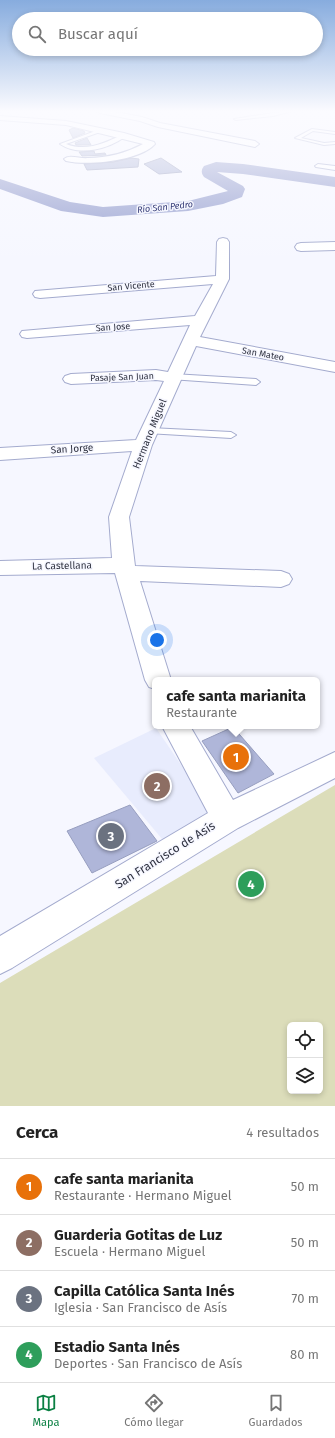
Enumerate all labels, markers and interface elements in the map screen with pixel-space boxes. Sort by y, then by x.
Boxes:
search box [12,12,323,56]
icon: search [26,23,48,45]
text: Buscar aquí [58,25,138,43]
water label: Río San Pedro [137,199,193,215]
street label: San Vicente [107,279,155,293]
street label: San Jose [95,321,131,333]
street label: San Mateo [241,345,285,363]
street label: Pasaje San Juan [90,371,154,383]
street label: Hermano Miguel [131,397,170,471]
street label: San Jorge [50,442,94,456]
street label: La Castellana [32,559,92,573]
your location [147,630,167,650]
popup [152,677,320,729]
text: cafe santa marianita [166,687,306,705]
text: Restaurante [166,705,237,720]
pin: 1 [223,742,249,772]
pin: 2 [144,771,170,801]
street label: San Francisco de Asís [112,818,218,891]
pin: 3 [98,821,124,851]
pin: 4 [238,869,264,899]
map controls [287,1022,323,1094]
button: locate [287,1022,323,1058]
button: layers [287,1058,323,1094]
text: Cerca [16,1122,58,1143]
text: 4 resultados [246,1125,319,1140]
text: cafe santa marianita [54,1170,194,1188]
text: 1 [26,1179,32,1194]
text: 50 m [291,1179,319,1194]
text: Restaurante · Hermano Miguel [54,1188,232,1203]
text: Guarderia Gotitas de Luz [54,1226,222,1244]
text: 2 [26,1235,32,1250]
text: 50 m [291,1235,319,1250]
text: Escuela · Hermano Miguel [54,1244,205,1259]
text: Capilla Católica Santa Inés [54,1282,234,1300]
text: 3 [26,1291,32,1306]
text: 70 m [292,1291,319,1306]
text: Iglesia · San Francisco de Asís [54,1300,227,1315]
text: Estadio Santa Inés [54,1338,180,1356]
text: 4 [25,1347,33,1362]
text: 80 m [290,1347,319,1362]
text: Deportes · San Francisco de Asís [54,1356,242,1371]
tab: Mapa [32,1392,59,1429]
tab: Cómo llegar [124,1392,184,1429]
tab: Guardados [249,1392,303,1429]

